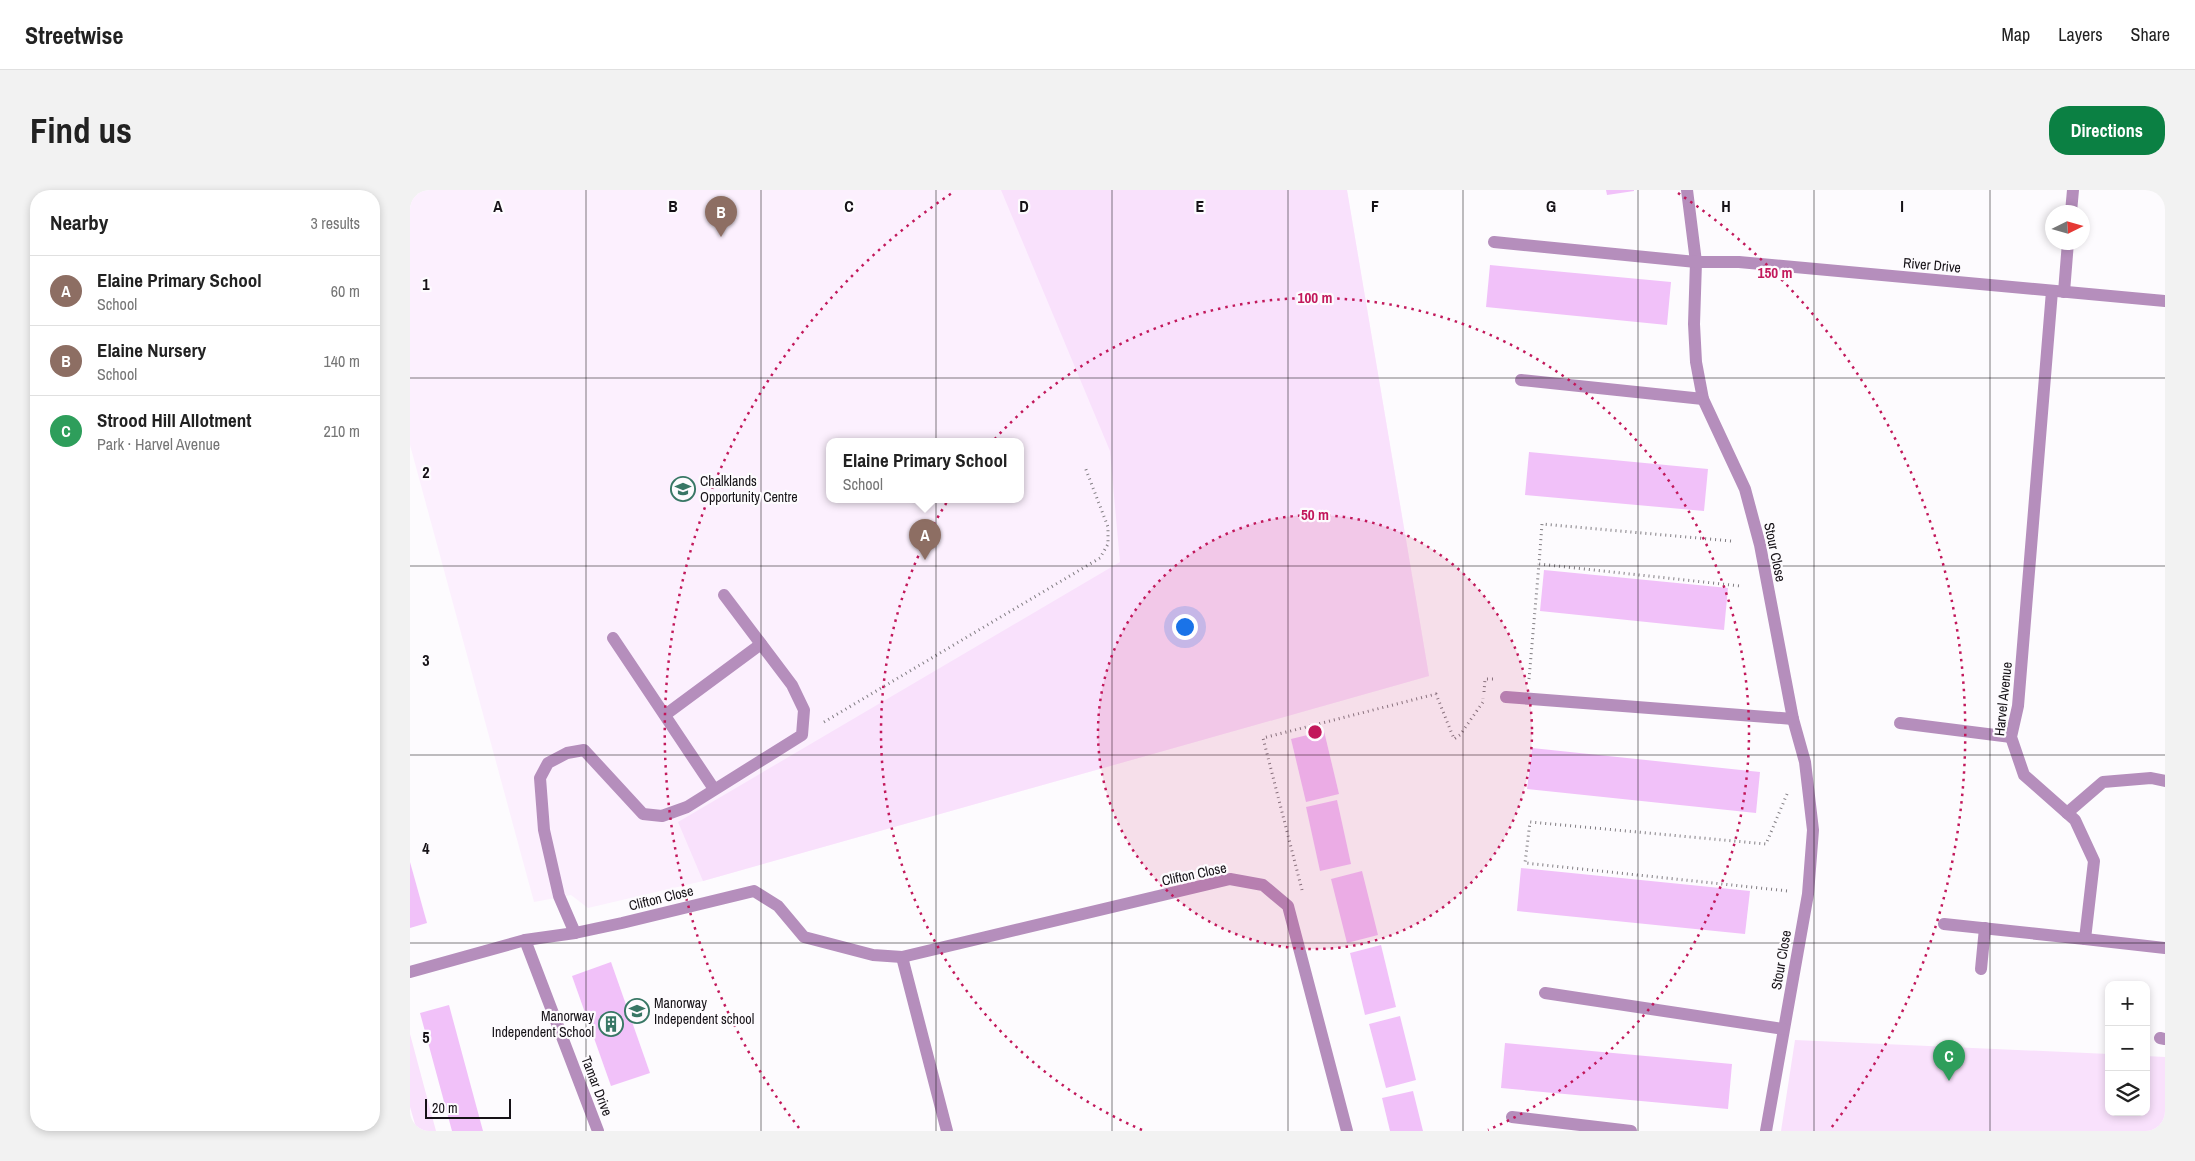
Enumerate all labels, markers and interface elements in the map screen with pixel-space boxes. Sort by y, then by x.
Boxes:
text: Streetwise [25,19,123,51]
text: Map [2002,22,2030,47]
text: Layers [2058,22,2103,47]
text: Share [2131,22,2170,47]
button: Directions [2049,106,2165,155]
text: Find us [30,107,132,154]
text: A [493,195,503,217]
text: B [668,195,678,217]
text: C [844,195,854,217]
text: D [1019,195,1029,217]
text: E [1196,195,1205,217]
text: F [1371,195,1379,217]
text: G [1546,195,1556,217]
text: H [1721,195,1731,217]
text: I [1900,195,1904,217]
pin: B [705,196,737,237]
north arrow [2045,205,2090,250]
text: Nearby [50,208,108,237]
text: 3 results [310,212,360,234]
street label: River Drive [1902,254,1962,276]
text: 150 m [1758,262,1792,283]
text: Elaine Primary School [97,267,262,293]
text: 1 [422,273,430,295]
text: A [61,280,71,302]
text: 60 m [331,280,360,302]
text: 100 m [1298,287,1332,308]
text: School [97,293,137,315]
text: Elaine Nursery [97,337,206,363]
text: B [61,350,71,372]
text: 140 m [324,350,360,372]
text: School [97,363,137,385]
text: Strood Hill Allotment [97,407,251,433]
text: C [61,420,71,442]
text: 210 m [324,420,360,442]
text: Park · Harvel Avenue [97,433,220,455]
popup [826,438,1024,503]
text: Elaine Primary School [843,447,1007,473]
text: 2 [422,461,430,483]
place label: Chalklands Opportunity Centre [700,472,798,506]
text: School [843,473,883,495]
school or university icon: Chalklands Opportunity Centre [670,476,696,502]
text: 50 m [1301,504,1329,525]
pin: A [909,519,941,560]
street label: Stour Close [1760,521,1790,583]
your location [1172,614,1198,640]
text: 3 [422,649,430,671]
street label: Harvel Avenue [1990,661,2016,737]
centre of rings [1306,723,1324,741]
text: 4 [422,837,430,859]
street label: Clifton Close [1160,858,1228,890]
street label: Clifton Close [627,881,695,915]
street label: Stour Close [1767,929,1795,991]
map controls [2105,981,2150,1116]
button: + [2105,981,2150,1026]
place label: Manorway Independent school [654,994,754,1028]
school or university icon: Manorway Independent school [624,998,650,1024]
place label: Manorway Independent School [492,1007,594,1041]
building icon: Manorway Independent School [598,1011,624,1037]
text: 5 [422,1026,430,1048]
button: − [2105,1026,2150,1071]
pin: C [1933,1040,1965,1081]
street label: Tamar Drive [577,1053,617,1119]
button: layers [2105,1071,2150,1116]
scale bar [425,1096,511,1119]
text: 20 m [432,1099,458,1117]

